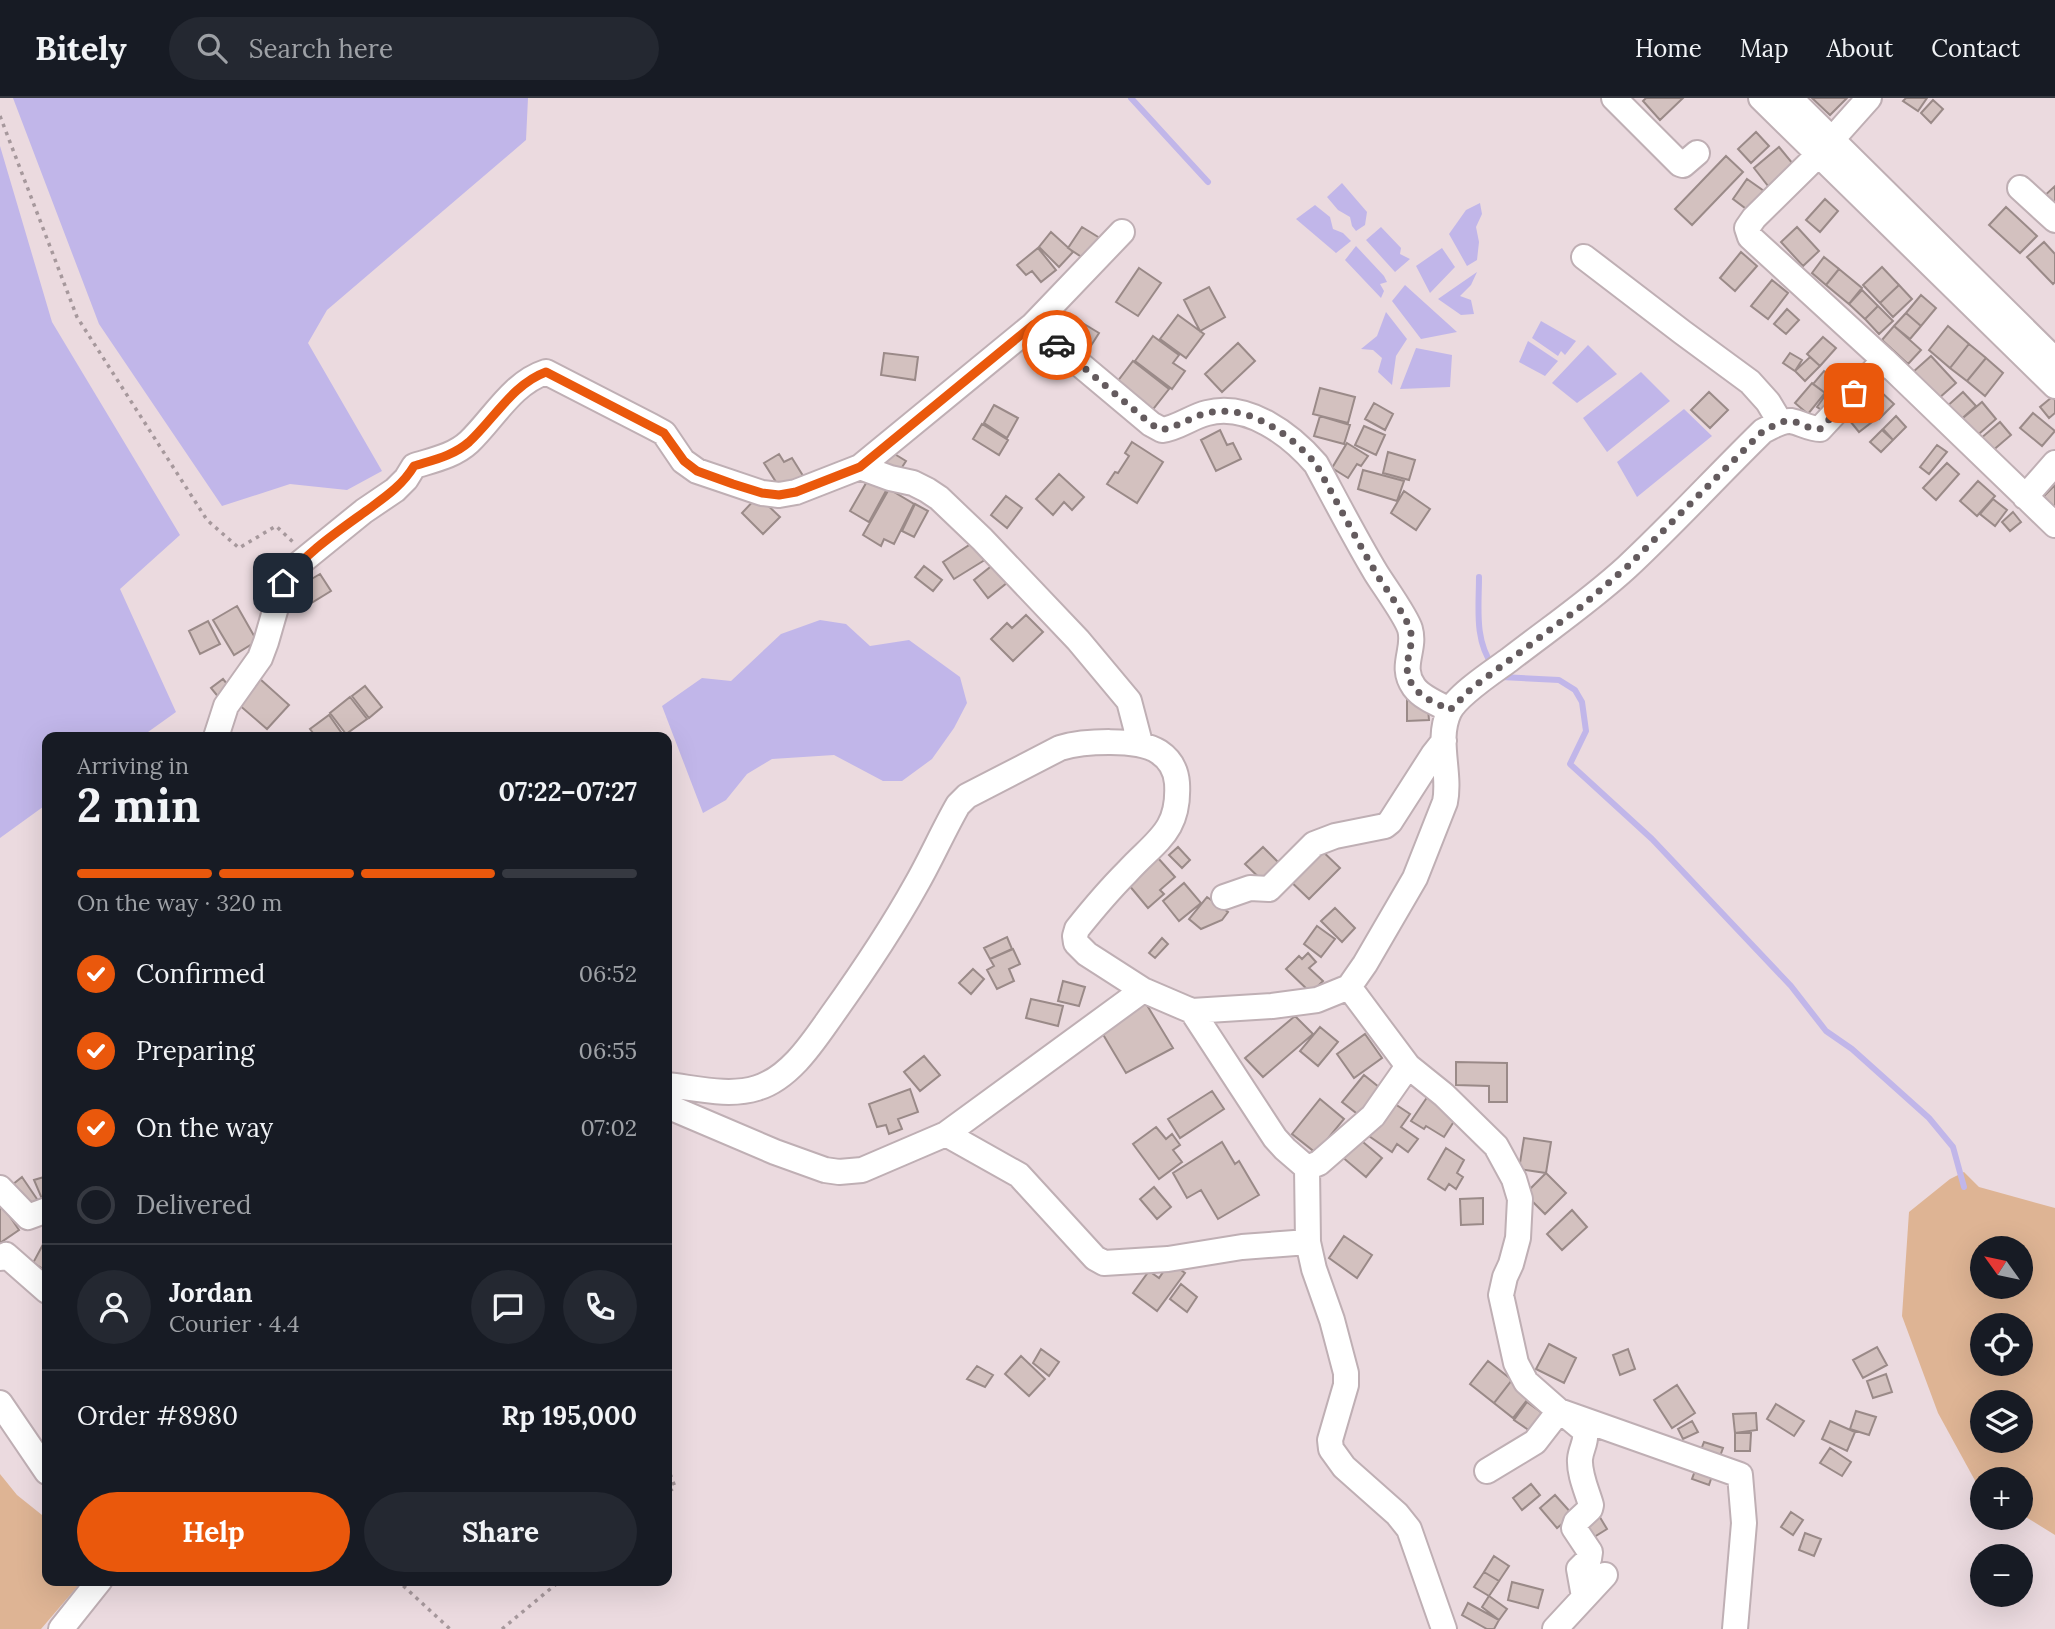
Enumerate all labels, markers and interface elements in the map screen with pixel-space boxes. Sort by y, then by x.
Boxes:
search box [169,17,659,80]
text: Bitely [35,27,127,69]
icon: search [193,29,231,67]
text: Search here [249,32,393,65]
text: Home [1635,33,1702,64]
text: Map [1740,33,1789,64]
text: About [1827,33,1893,64]
text: Contact [1931,33,2020,64]
courier [1022,310,1092,380]
icon: car [1038,326,1076,364]
pin [1824,363,1884,423]
icon: bag [1835,374,1873,412]
pin [253,553,313,613]
icon: home [264,564,302,602]
text: Arriving in [77,751,189,780]
text: 07:22–07:27 [499,775,637,808]
text: 2 min [77,776,200,835]
text: On the way · 320 m [77,888,282,917]
icon: check [77,955,115,993]
text: Confirmed [136,957,265,990]
text: 06:52 [579,959,637,988]
icon: check [77,1032,115,1070]
text: Preparing [136,1034,255,1067]
text: 06:55 [579,1036,637,1065]
icon: check [77,1109,115,1147]
text: On the way [136,1111,273,1144]
text: 07:02 [580,1113,637,1142]
text: Delivered [136,1188,252,1221]
north arrow [1970,1236,2034,1298]
map controls [1970,1236,2033,1607]
button: person [77,1270,151,1344]
button: chat [471,1270,545,1344]
button: phone [563,1270,637,1344]
text: Jordan [169,1276,253,1309]
text: Courier · 4.4 [169,1309,300,1338]
button: locate [1970,1313,2033,1376]
button: layers [1970,1390,2033,1453]
text: Order #8980 [77,1399,238,1432]
text: Rp 195,000 [502,1399,637,1432]
button: + [1970,1467,2033,1530]
button: Help [77,1492,350,1572]
button: Share [364,1492,637,1572]
button: − [1970,1544,2033,1607]

